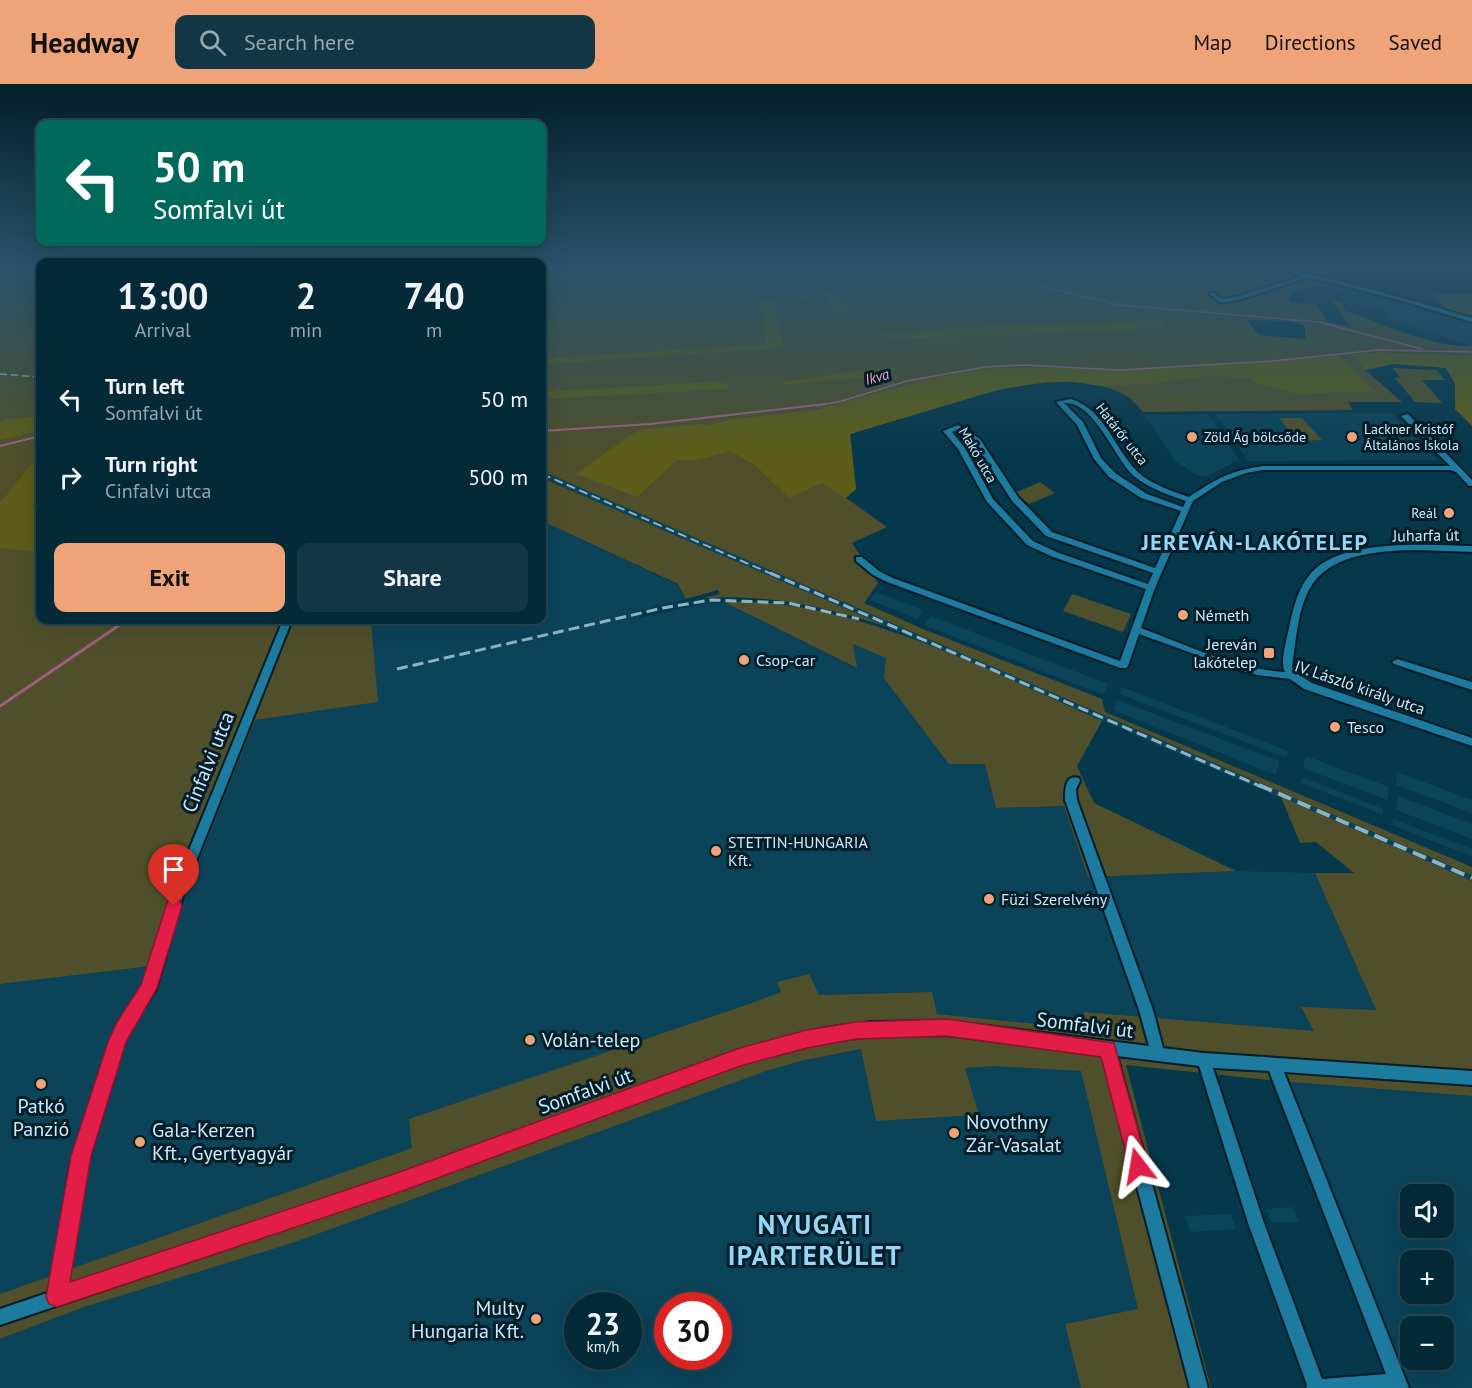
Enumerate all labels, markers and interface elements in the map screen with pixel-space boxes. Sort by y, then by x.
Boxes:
search box [175,15,595,69]
text: Headway [30,24,139,61]
icon: search [196,26,229,59]
text: Search here [244,28,355,56]
text: Map [1193,29,1232,56]
text: Directions [1265,29,1356,56]
text: Saved [1389,29,1442,56]
text: 50 m [153,139,245,194]
icon: left [54,144,132,222]
text: Somfalvi út [153,192,285,226]
text: 13:00 [117,272,209,319]
text: 2 [296,272,316,319]
text: 740 [404,272,465,319]
text: Arrival [135,317,191,343]
text: min [290,317,322,343]
text: m [426,317,442,343]
water label: Ikva [863,364,892,389]
text: Turn left [105,372,185,400]
icon: left [54,383,87,416]
text: 50 m [480,385,528,413]
street label: Határőr utca [1092,399,1152,469]
text: Somfalvi út [105,400,203,426]
place label: Lackner Kristóf Általános Iskola [1364,420,1459,454]
street label: Makó utca [955,424,1001,486]
place label: Zöld Ág bölcsőde [1204,428,1306,446]
marker: Zöld Ág bölcsőde [1185,430,1199,444]
marker: Lackner Kristóf Általános Iskola [1345,430,1359,444]
text: Turn right [105,450,197,478]
icon: right [54,461,87,494]
text: 500 m [468,463,528,491]
text: Cinfalvi utca [105,478,211,504]
place label: Reál [1411,504,1437,522]
marker: Reál [1442,506,1456,520]
street label: Juharfa út [1391,524,1460,546]
district label: JEREVÁN-LAKÓTELEP [1140,528,1369,556]
button: Exit [54,543,285,612]
button: Share [297,543,528,612]
place label: Németh [1195,605,1249,625]
marker: Németh [1176,608,1190,622]
place label: Jereván lakótelep [1194,634,1257,672]
marker: Jereván lakótelep [1262,646,1276,660]
place label: Csop-car [756,650,816,670]
marker: Csop-car [737,653,751,667]
street label: IV. László király utca [1292,655,1428,719]
street label: Cinfalvi utca [176,708,240,816]
place label: Tesco [1347,717,1384,737]
marker: Tesco [1328,720,1342,734]
place label: STETTIN-HUNGARIA Kft. [728,832,868,870]
pin [148,844,199,906]
marker: STETTIN-HUNGARIA Kft. [709,844,723,858]
icon: arrive [157,853,190,886]
place label: Füzi Szerelvény [1001,889,1108,909]
marker: Füzi Szerelvény [982,892,996,906]
street label: Somfalvi út [1035,1006,1135,1044]
place label: Volán-telep [541,1027,640,1053]
marker: Volán-telep [523,1033,537,1047]
street label: Somfalvi út [535,1062,636,1120]
marker: Patkó Panzió [34,1077,48,1091]
place label: Patkó Panzió [13,1093,69,1142]
place label: Novothny Zár-Vasalat [966,1109,1062,1158]
place label: Gala-Kerzen Kft., Gyertyagyár [152,1117,293,1166]
marker: Novothny Zár-Vasalat [947,1126,961,1140]
position arrow [1106,1134,1170,1198]
marker: Gala-Kerzen Kft., Gyertyagyár [133,1135,147,1149]
map controls [1400,1184,1454,1370]
button: sound [1400,1184,1454,1238]
district label: NYUGATI IPARTERÜLET [728,1207,902,1272]
button: + [1400,1250,1454,1304]
speed limit sign: 30 [654,1292,732,1370]
place label: Multy Hungaria Kft. [411,1295,525,1344]
text: 23 [586,1304,620,1343]
marker: Multy Hungaria Kft. [529,1312,543,1326]
button: − [1400,1316,1454,1370]
text: km/h [587,1337,619,1356]

